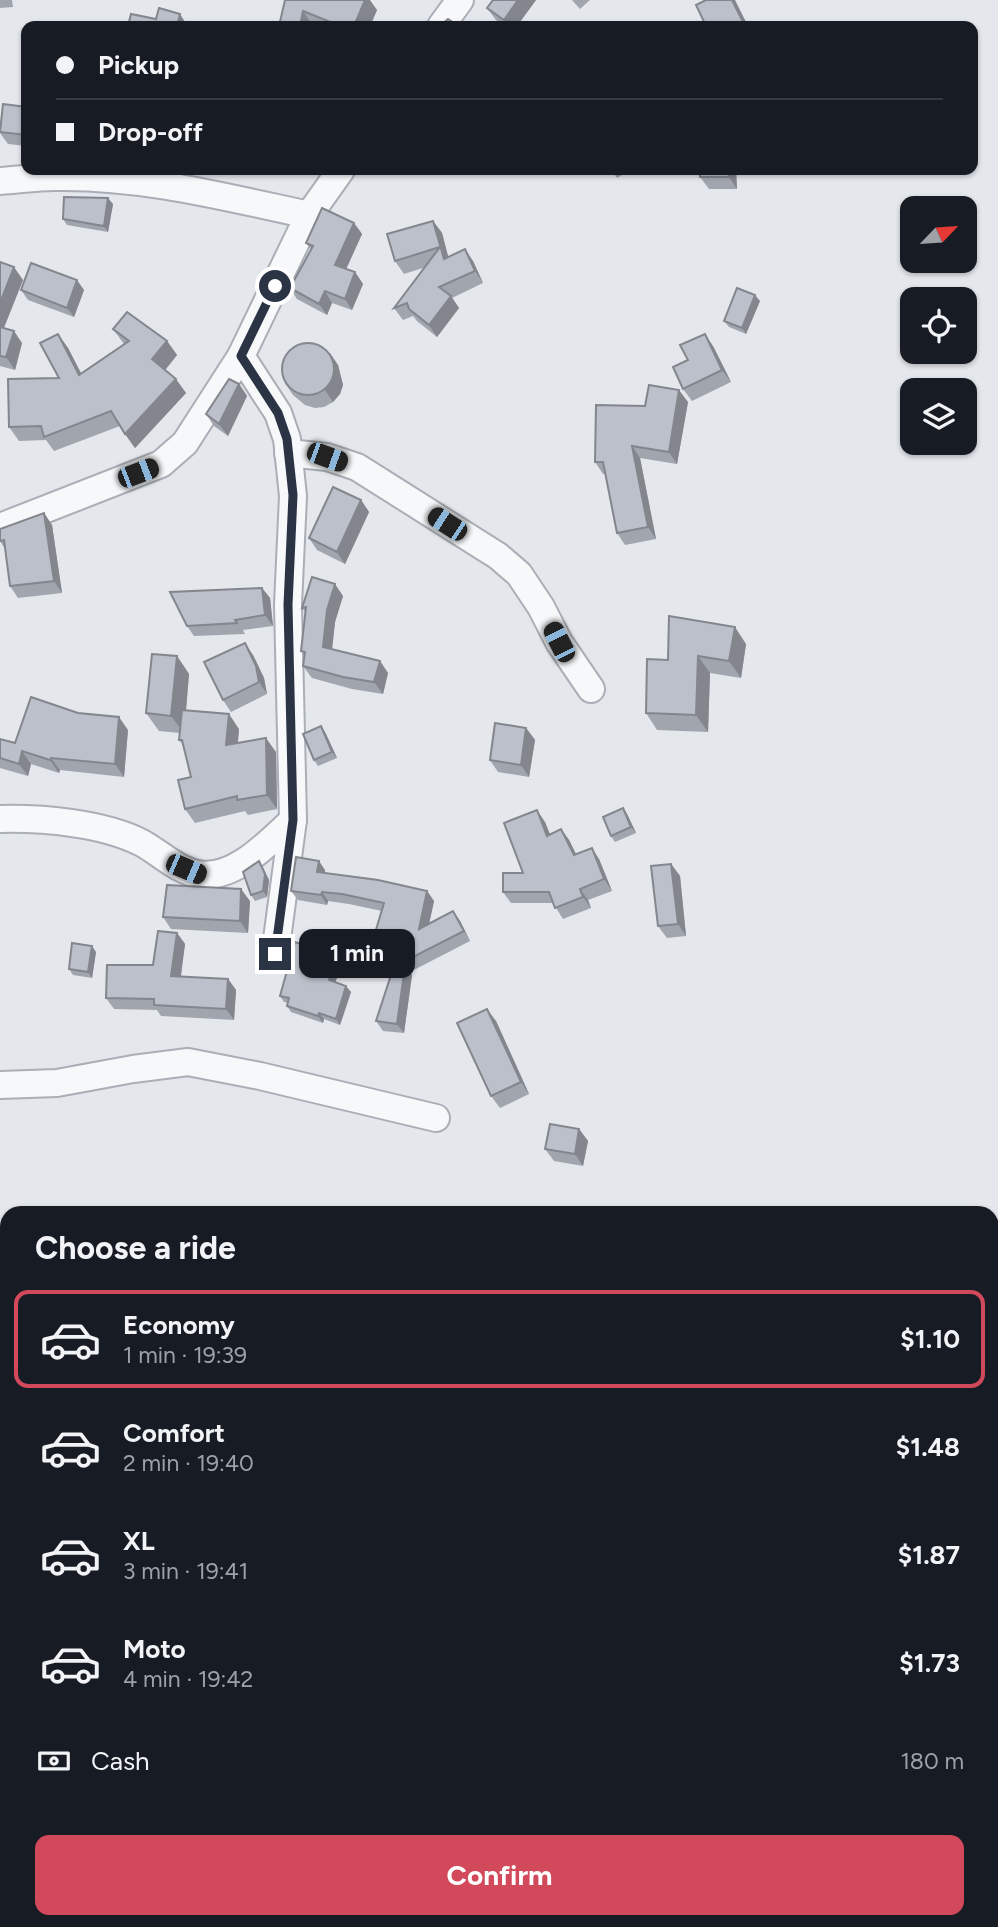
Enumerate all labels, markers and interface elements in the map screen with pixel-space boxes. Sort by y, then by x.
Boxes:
text: Pickup [98,49,179,81]
text: Drop-off [98,116,203,148]
north arrow [900,196,976,273]
map controls [900,196,977,455]
route start [259,270,291,302]
button: locate [900,287,977,364]
button: layers [900,378,977,455]
car [304,440,351,474]
car [115,456,162,490]
car [424,504,471,544]
car [541,619,578,665]
car [163,851,210,887]
callout: 1 min [300,930,415,978]
route end [259,938,291,970]
text: 1 min [330,939,384,967]
text: Choose a ride [35,1229,236,1267]
icon: car [39,1308,102,1371]
text: Economy [123,1309,235,1341]
text: $1.10 [900,1323,960,1355]
text: 1 min · 19:39 [123,1341,247,1369]
icon: car [39,1416,102,1479]
text: Comfort [123,1417,225,1449]
text: $1.48 [896,1431,960,1463]
text: 2 min · 19:40 [123,1449,254,1477]
icon: car [39,1524,102,1587]
text: XL [123,1525,155,1557]
text: $1.87 [898,1539,960,1571]
text: 3 min · 19:41 [123,1557,248,1585]
icon: car [39,1632,102,1695]
text: Moto [123,1633,186,1665]
text: $1.73 [899,1647,960,1679]
text: 4 min · 19:42 [123,1665,253,1693]
icon: cash [35,1742,73,1780]
text: Cash [91,1745,150,1777]
text: 180 m [900,1747,964,1775]
button: Confirm [35,1835,964,1915]

